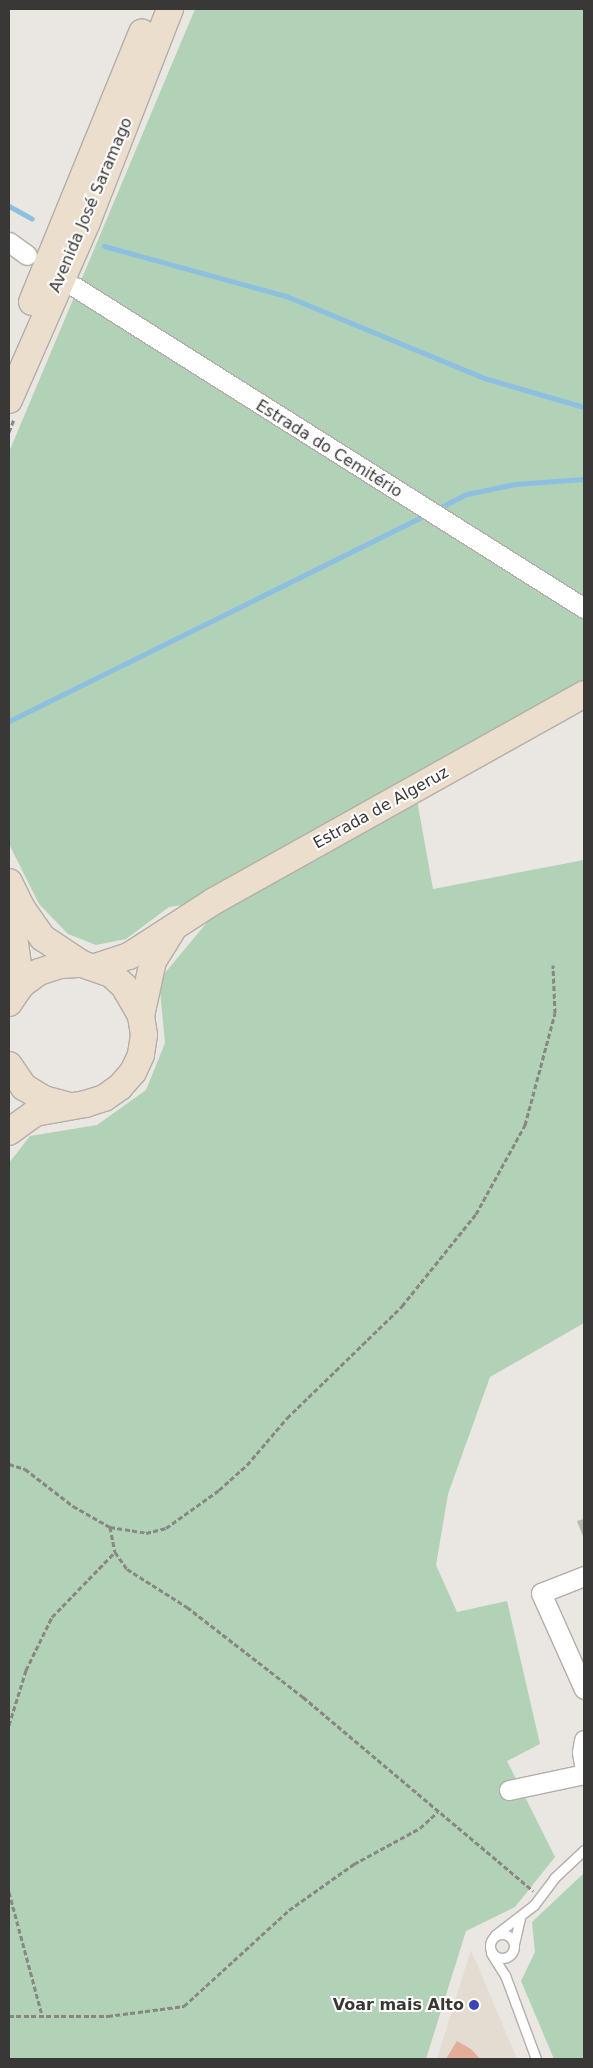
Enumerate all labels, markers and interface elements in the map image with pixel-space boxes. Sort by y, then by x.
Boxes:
street label: Avenida José Saramago [45,115,137,295]
street label: Estrada do Cemitério [252,396,406,502]
street label: Estrada de Algeruz [310,763,452,853]
place label: Voar mais Alto [333,1995,464,2015]
marker: Voar mais Alto [468,1999,480,2011]

